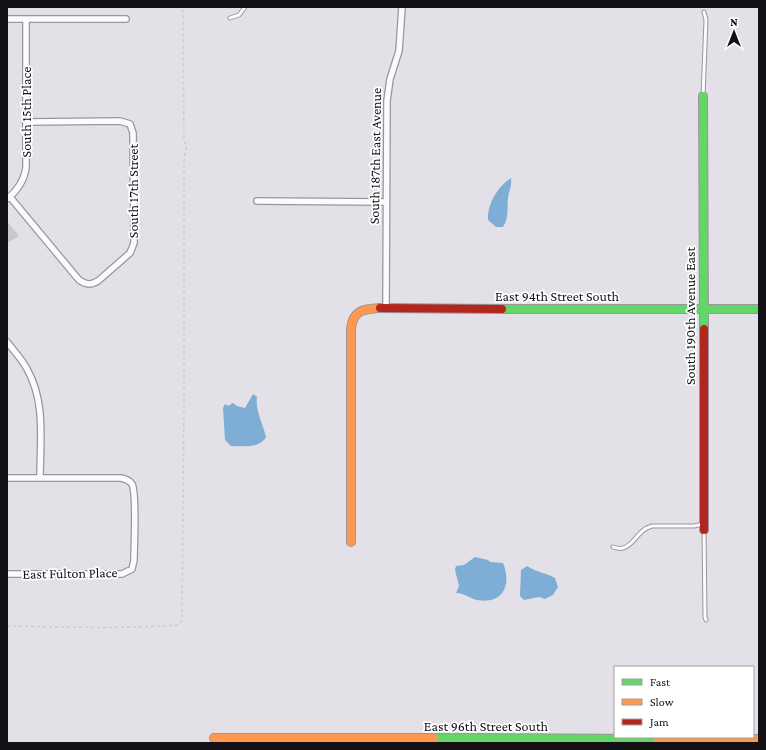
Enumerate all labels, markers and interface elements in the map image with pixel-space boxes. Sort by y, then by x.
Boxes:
north arrow [714,12,754,52]
text: N [730,16,738,28]
street label: South 15th Place [18,67,34,157]
street label: South 187th East Avenue [366,88,384,224]
street label: South 17th Street [125,143,141,238]
street label: South 190th Avenue East [682,247,698,385]
street label: East 94th Street South [495,288,620,304]
street label: East Fulton Place [22,564,118,582]
legend [614,666,754,738]
text: Fast [650,675,671,689]
text: Slow [650,695,674,709]
text: Jam [649,715,669,729]
street label: East 96th Street South [424,718,549,734]

